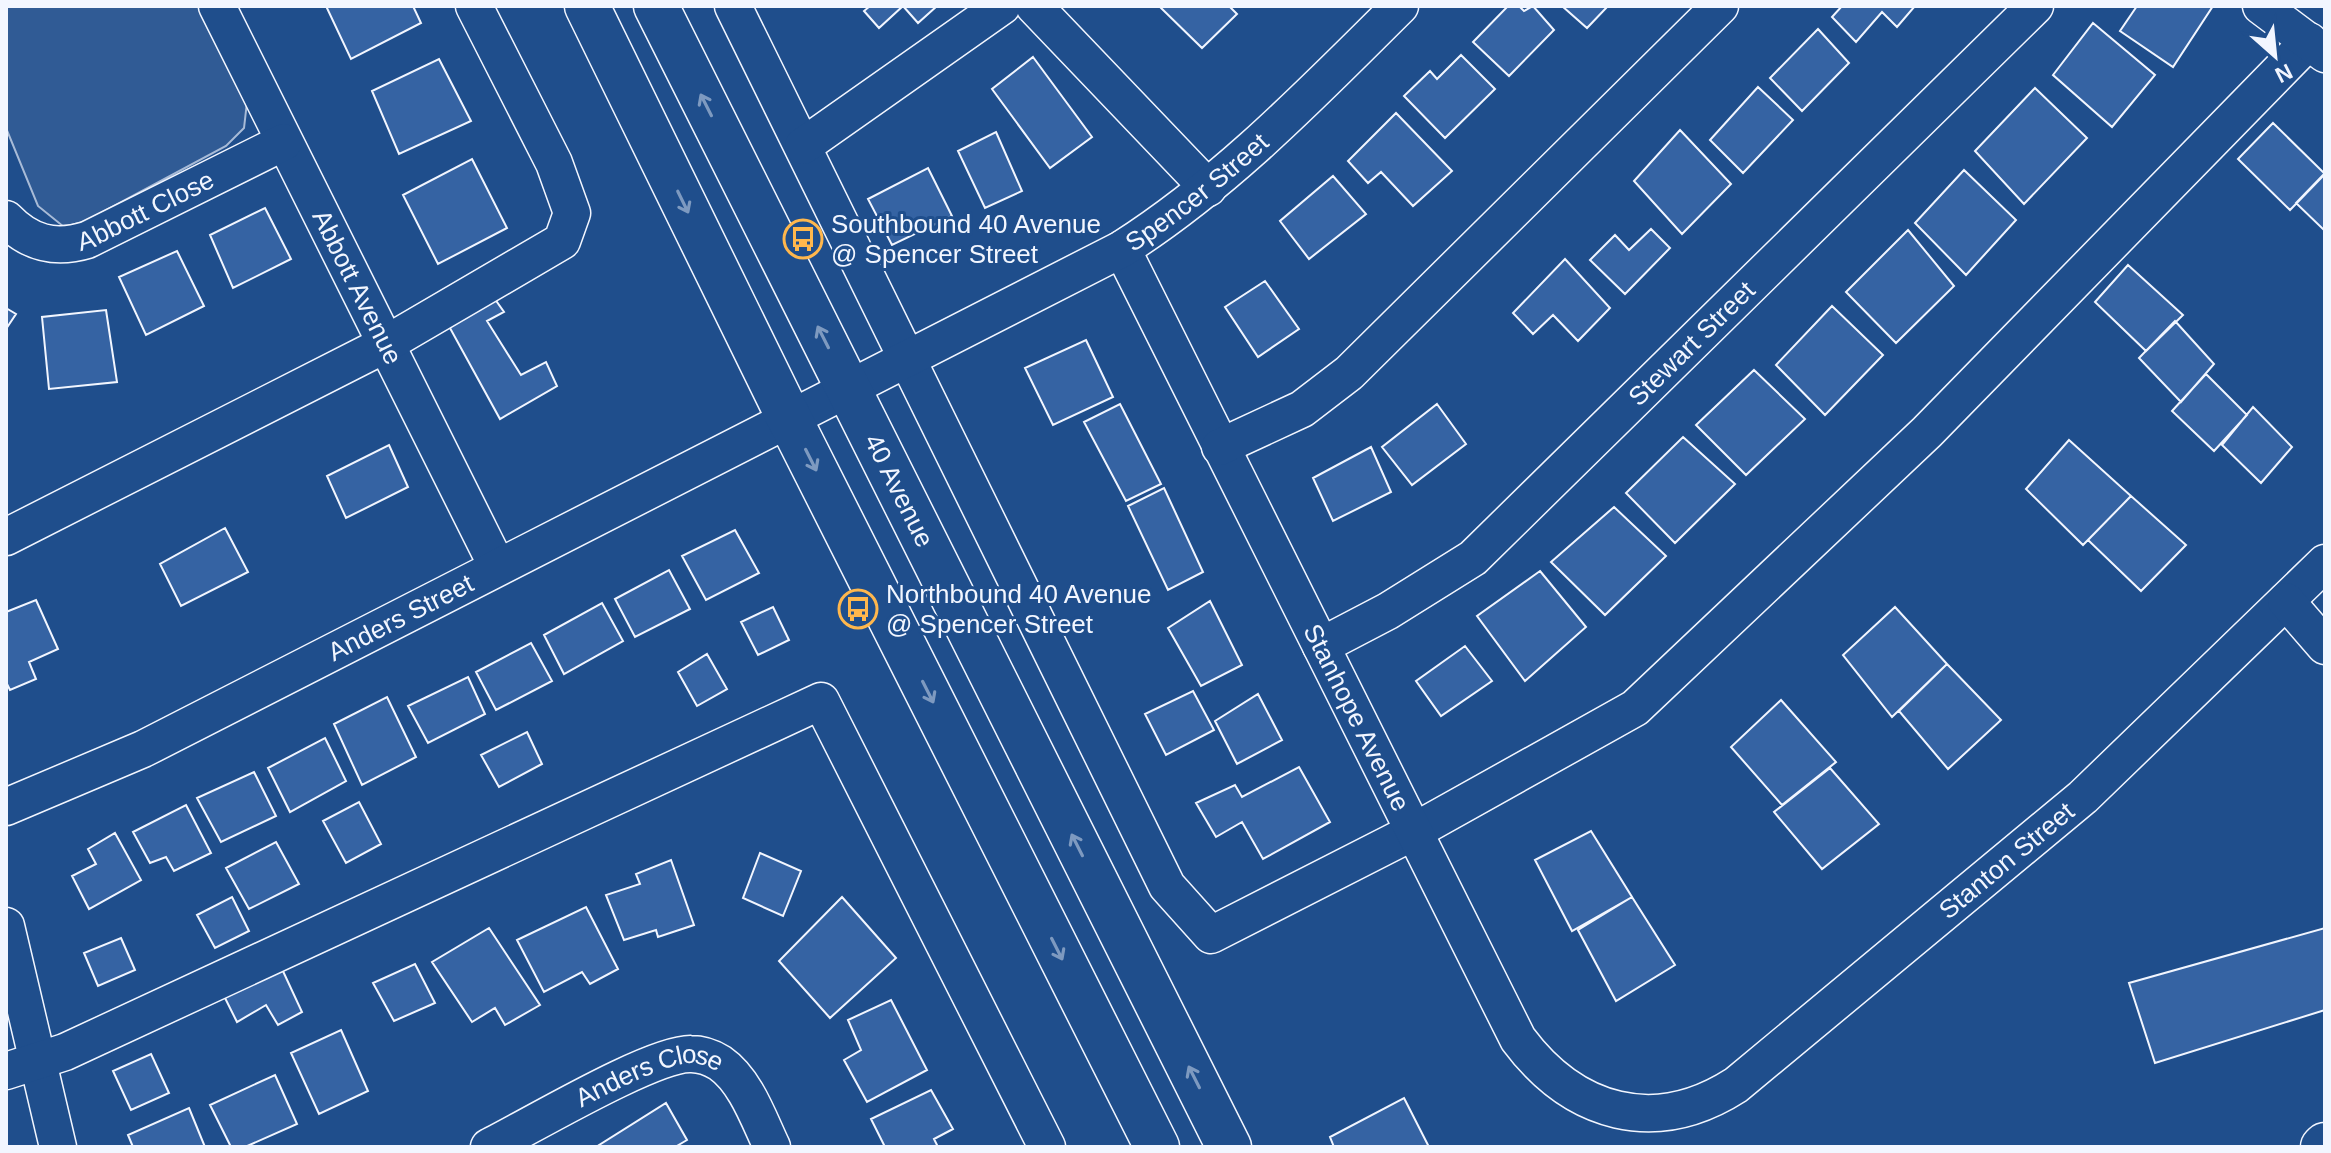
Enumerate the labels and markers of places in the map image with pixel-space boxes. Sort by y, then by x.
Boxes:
place label: Southbound 40 Avenue @ Spencer Street [831,209,1101,269]
bus stop icon: Southbound 40 Avenue @ Spencer Street [782,218,824,260]
place label: Northbound 40 Avenue @ Spencer Street [886,579,1152,639]
bus stop icon: Northbound 40 Avenue @ Spencer Street [837,588,879,630]

